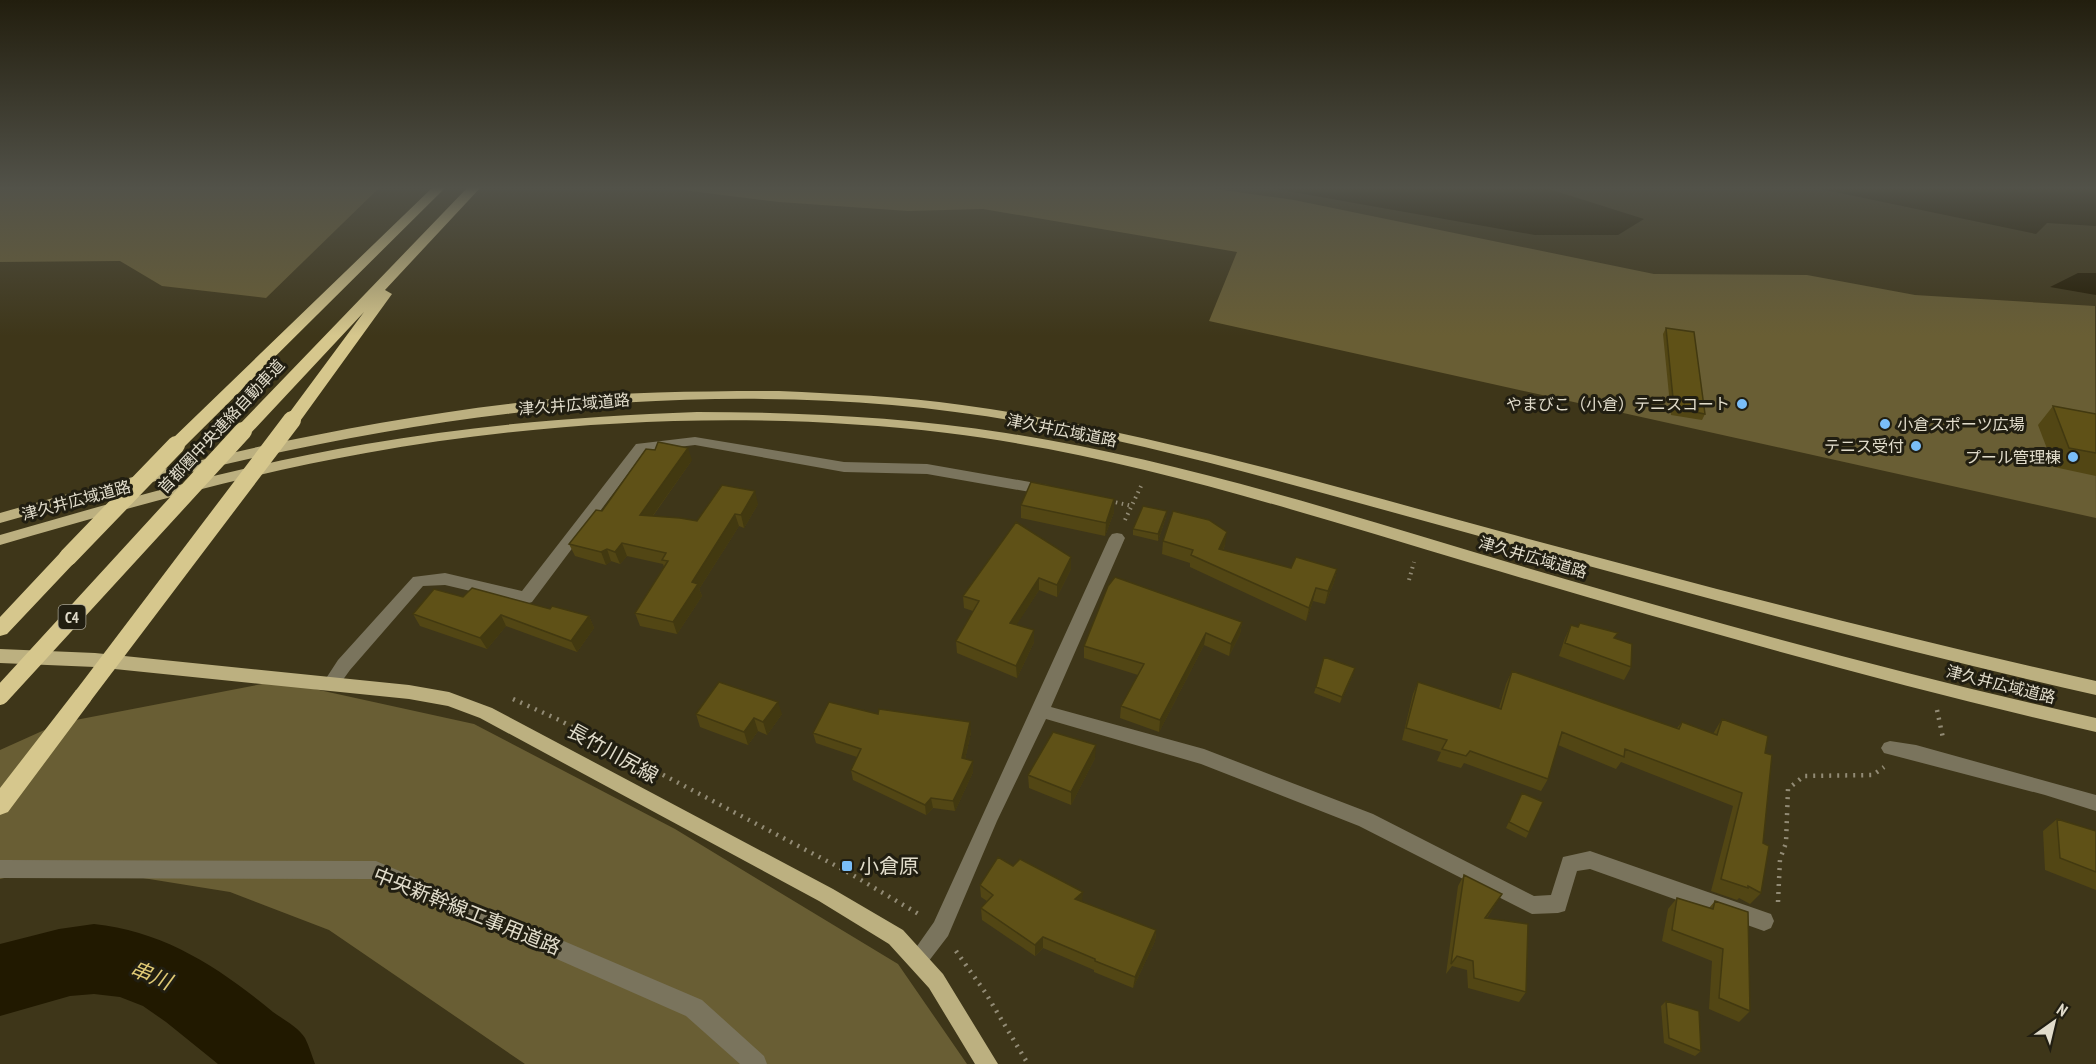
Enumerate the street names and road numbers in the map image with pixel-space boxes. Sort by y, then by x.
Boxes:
street label: 首都圏中央連絡自動車道 [154,355,288,497]
street label: 津久井広域道路 [517,389,631,419]
street label: 津久井広域道路 [1005,409,1119,451]
street label: 津久井広域道路 [19,476,133,524]
street label: 津久井広域道路 [1476,532,1590,582]
road number: C4 [58,605,86,629]
street label: 津久井広域道路 [1944,661,2058,707]
street label: 長竹川尻線 [563,717,663,789]
street label: 中央新幹線工事用道路 [369,861,565,961]

